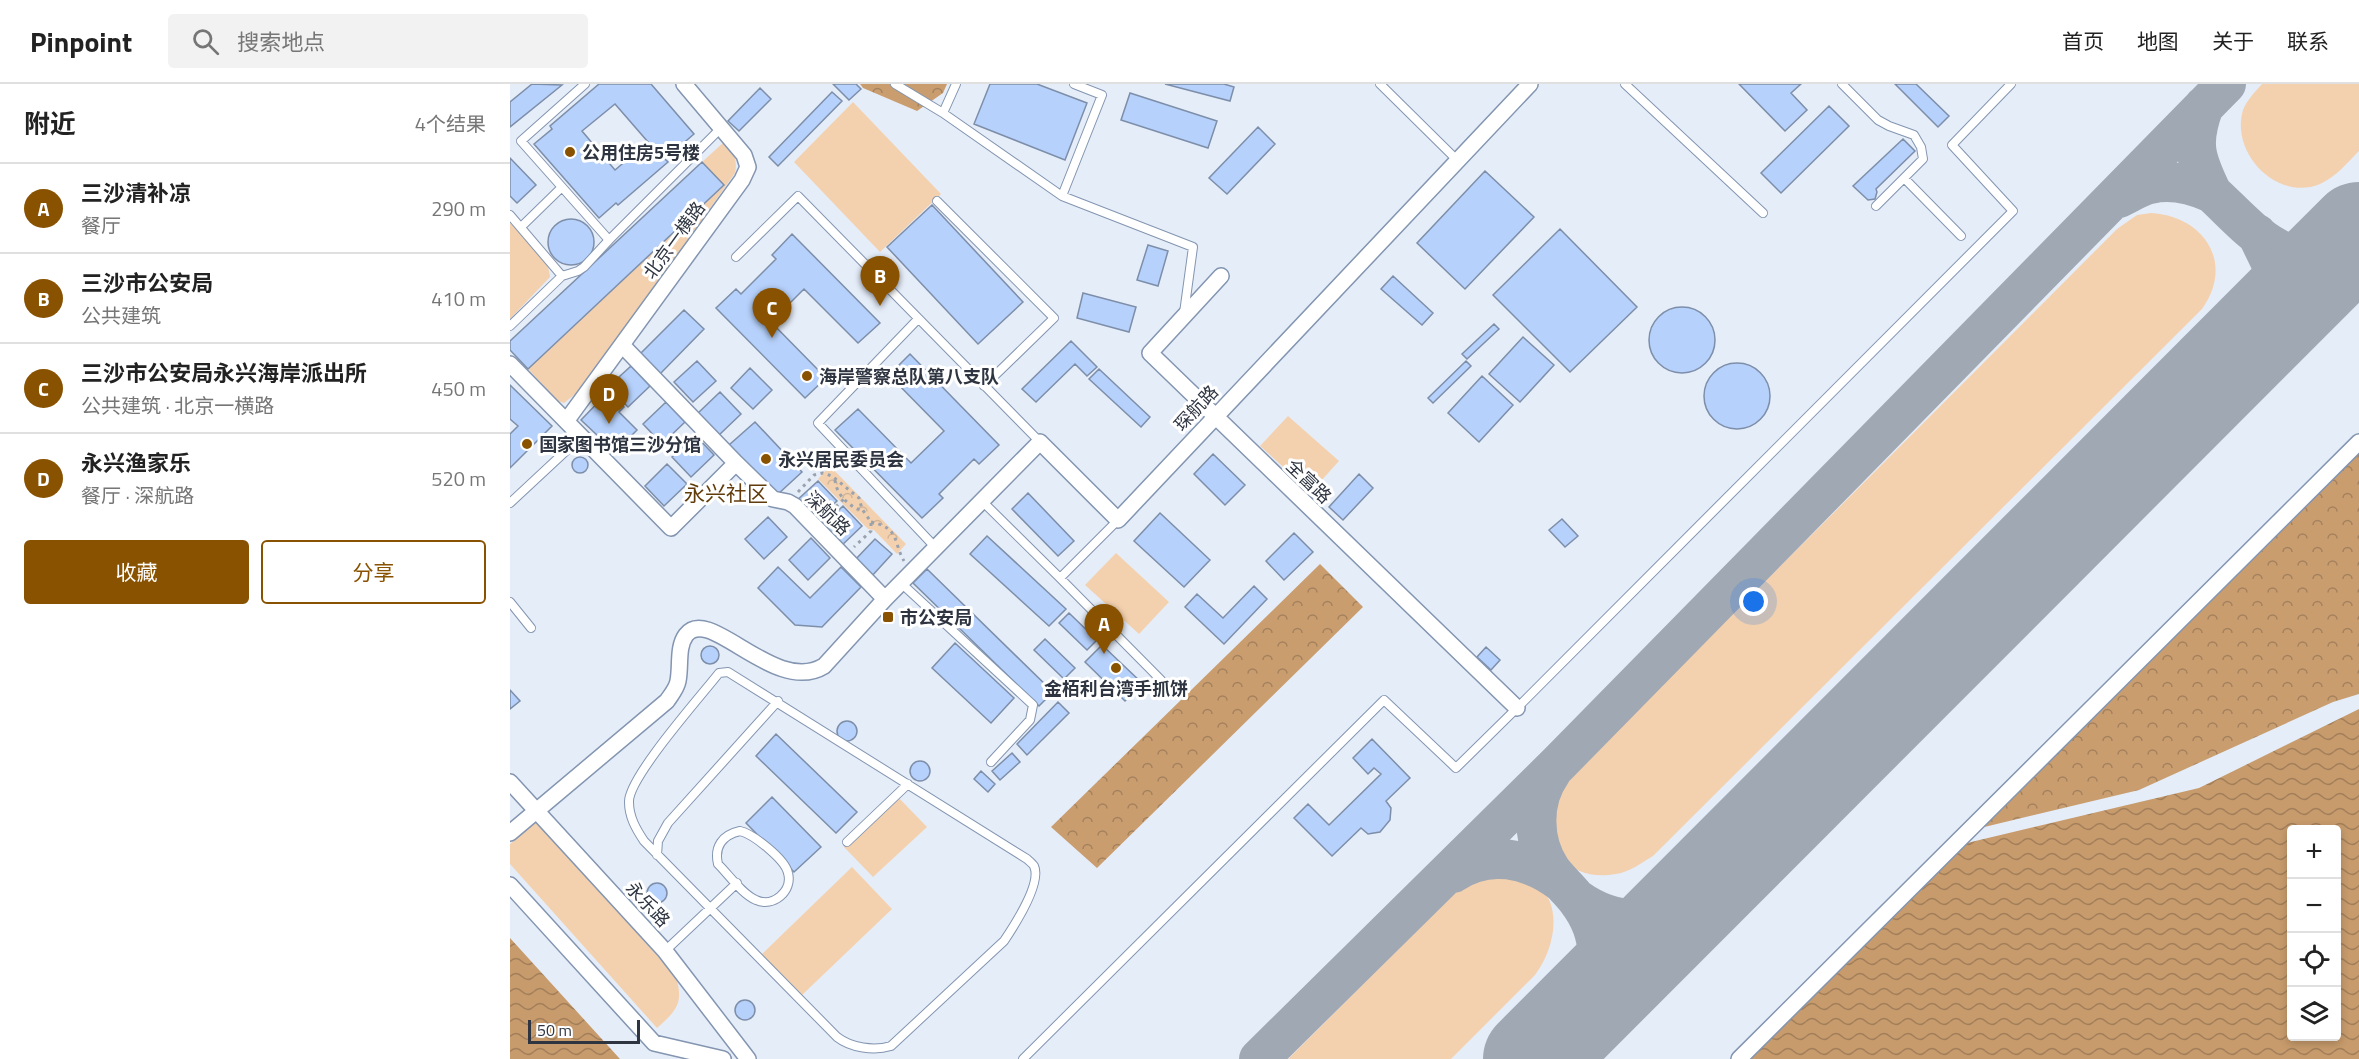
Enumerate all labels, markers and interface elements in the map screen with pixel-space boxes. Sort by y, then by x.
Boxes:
search box [168,14,588,68]
text: Pinpoint [30,20,132,63]
icon: search [189,25,222,58]
text: 搜索地点 [237,25,325,59]
text: 首页 [2062,25,2104,57]
text: 地图 [2137,25,2179,57]
text: 关于 [2212,25,2254,57]
text: 联系 [2287,25,2329,57]
text: 附近 [24,104,76,143]
text: 4个结果 [415,108,486,139]
place label: 公用住房5号楼 [582,139,700,166]
marker: 公用住房5号楼 [563,145,577,159]
text: 三沙清补凉 [81,176,191,210]
text: A [37,193,50,224]
text: 290 m [431,193,486,224]
street label: 北京一横路 [637,196,711,284]
text: 餐厅 [81,210,121,241]
pin: B [860,256,899,306]
text: 三沙市公安局 [81,266,213,300]
text: B [37,283,50,314]
text: 410 m [431,283,486,314]
pin: C [752,288,792,338]
text: 公共建筑 [81,300,161,331]
text: 三沙市公安局永兴海岸派出所 [81,356,367,390]
place label: 海岸警察总队第八支队 [819,363,999,390]
marker: 海岸警察总队第八支队 [800,369,814,383]
text: C [38,373,49,404]
text: 450 m [431,373,486,404]
pin: D [590,374,628,424]
street label: 琛航路 [1168,379,1224,437]
text: 公共建筑 · 北京一横路 [81,390,274,421]
place label: 国家图书馆三沙分馆 [539,431,701,458]
marker: 国家图书馆三沙分馆 [520,437,534,451]
text: 永兴渔家乐 [81,446,191,480]
place label: 永兴居民委员会 [778,446,904,473]
marker: 永兴居民委员会 [759,452,773,466]
street label: 全富路 [1280,453,1338,509]
text: D [37,463,50,494]
text: 520 m [431,463,486,494]
district label: 永兴社区 [684,477,768,509]
text: 餐厅 · 深航路 [81,480,194,511]
street label: 深航路 [799,485,857,541]
button: 收藏 [24,540,249,604]
button: 分享 [261,540,486,604]
your location [1739,587,1768,616]
place label: 市公安局 [900,604,972,631]
pin: A [1084,604,1124,654]
marker: 市公安局 [881,610,895,624]
marker: 金栢利台湾手抓饼 [1109,661,1123,675]
place label: 金栢利台湾手抓饼 [1044,675,1188,702]
map controls [2287,825,2341,1041]
button: + [2287,825,2341,879]
street label: 永乐路 [620,875,676,933]
button: − [2287,879,2341,933]
button: locate [2287,933,2341,987]
button: layers [2287,987,2341,1041]
scale bar [528,1017,640,1044]
text: 50 m [537,1018,572,1042]

